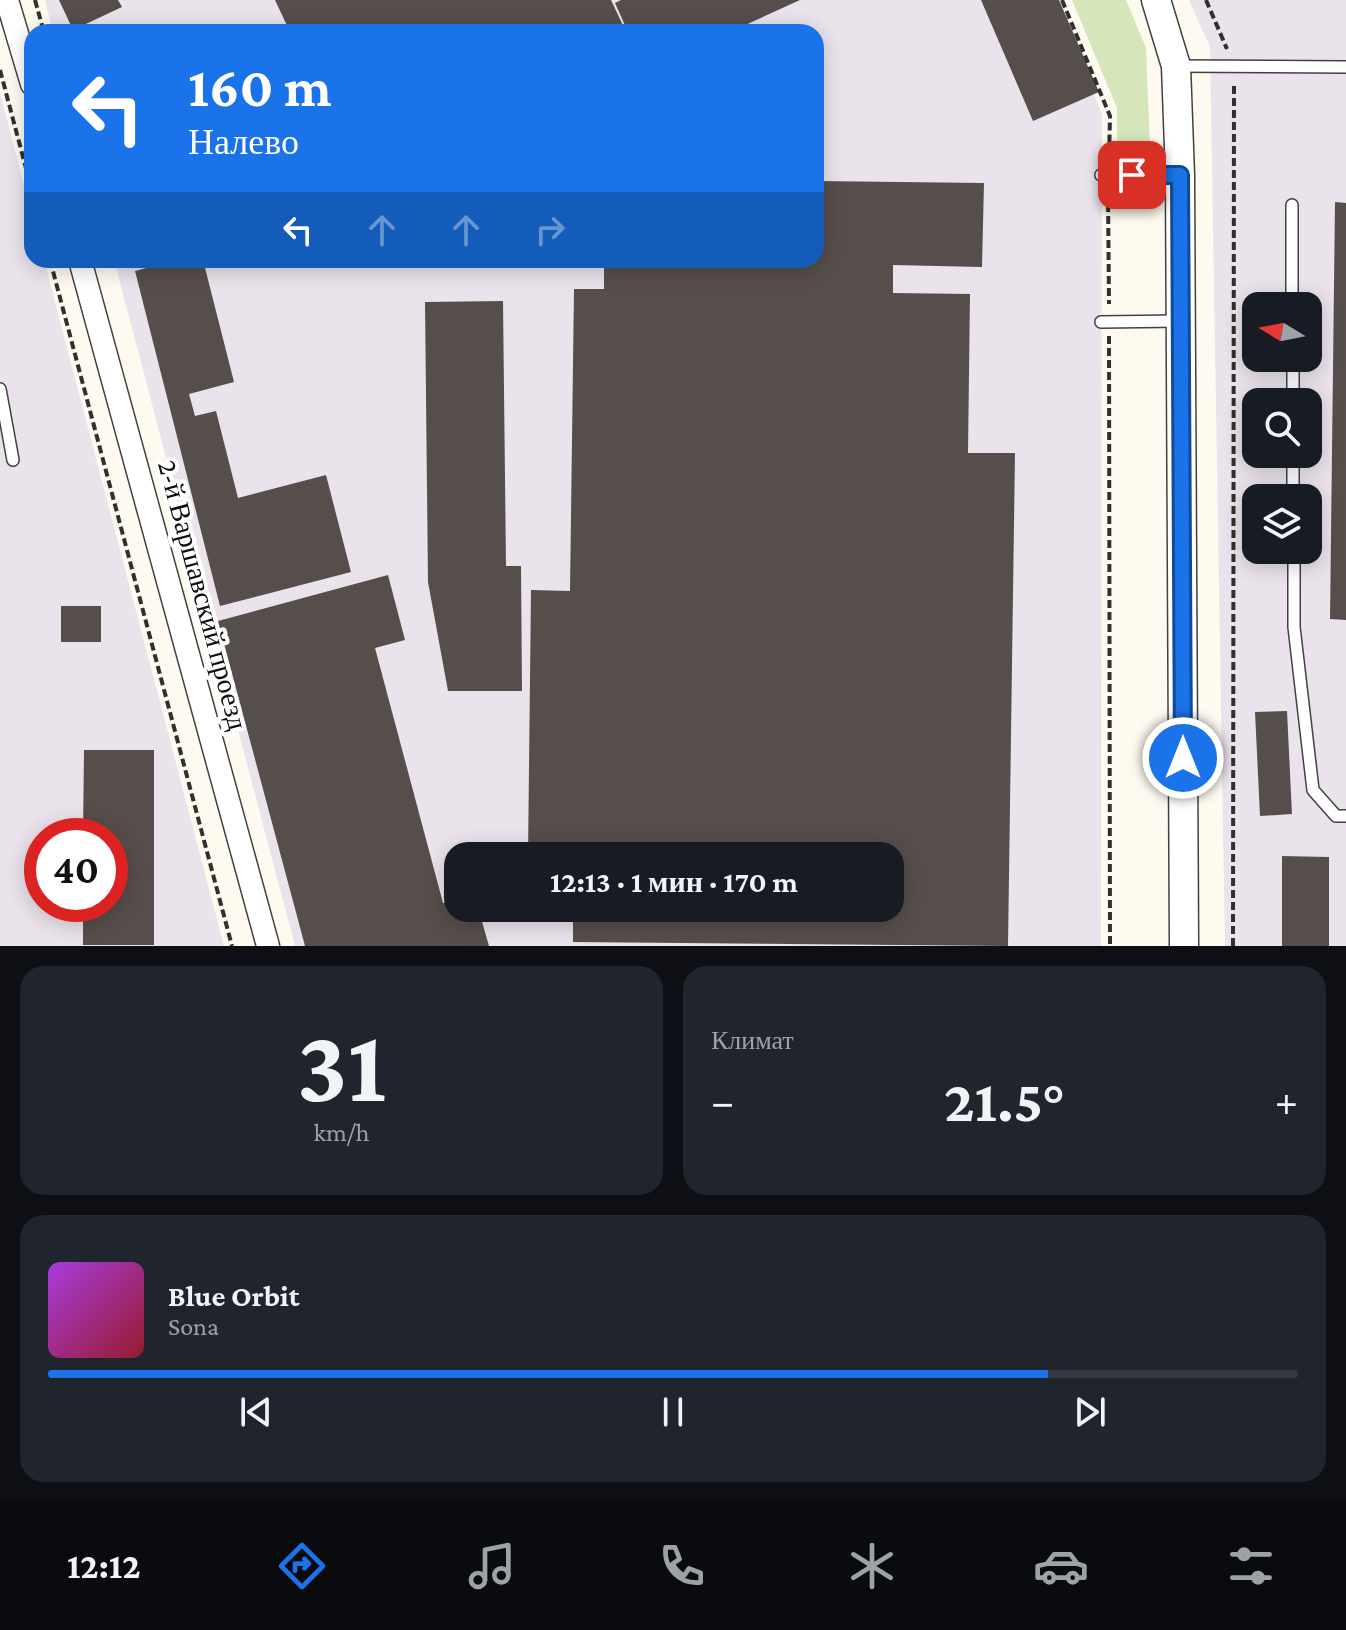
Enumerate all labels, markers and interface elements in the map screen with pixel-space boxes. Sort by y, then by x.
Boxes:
icon: left [56,56,160,160]
text: 160 m [188,56,332,118]
text: Налево [188,122,299,162]
pin [1098,141,1166,209]
icon: arrive [1110,153,1154,197]
icon: left [276,208,320,252]
icon: ahead [360,208,404,252]
icon: ahead [444,208,488,252]
icon: right [528,208,572,252]
north arrow [1242,292,1322,372]
map controls [1242,292,1322,564]
button: search [1242,388,1322,468]
street label: 2-й Варшавский проезд [152,457,254,733]
button: layers [1242,484,1322,564]
position arrow [1141,716,1225,800]
speed limit sign: 40 [24,818,128,922]
text: 12:13 · 1 мин · 170 m [550,865,798,898]
text: 31 [297,1008,386,1123]
text: Климат [711,1026,794,1055]
text: 21.5° [944,1067,1065,1134]
text: − [711,1077,734,1125]
text: + [1275,1077,1298,1125]
text: km/h [313,1118,370,1147]
text: Blue Orbit [168,1279,299,1312]
text: Sona [168,1312,219,1341]
icon: previous [234,1390,278,1434]
icon: pause [651,1390,695,1434]
icon: next [1068,1390,1112,1434]
icon: directions [274,1538,330,1594]
icon: music [464,1538,520,1594]
icon: phone [654,1538,710,1594]
icon: climate [844,1538,900,1594]
icon: car [1033,1538,1089,1594]
icon: filters [1223,1538,1279,1594]
text: 12:12 [67,1546,141,1586]

